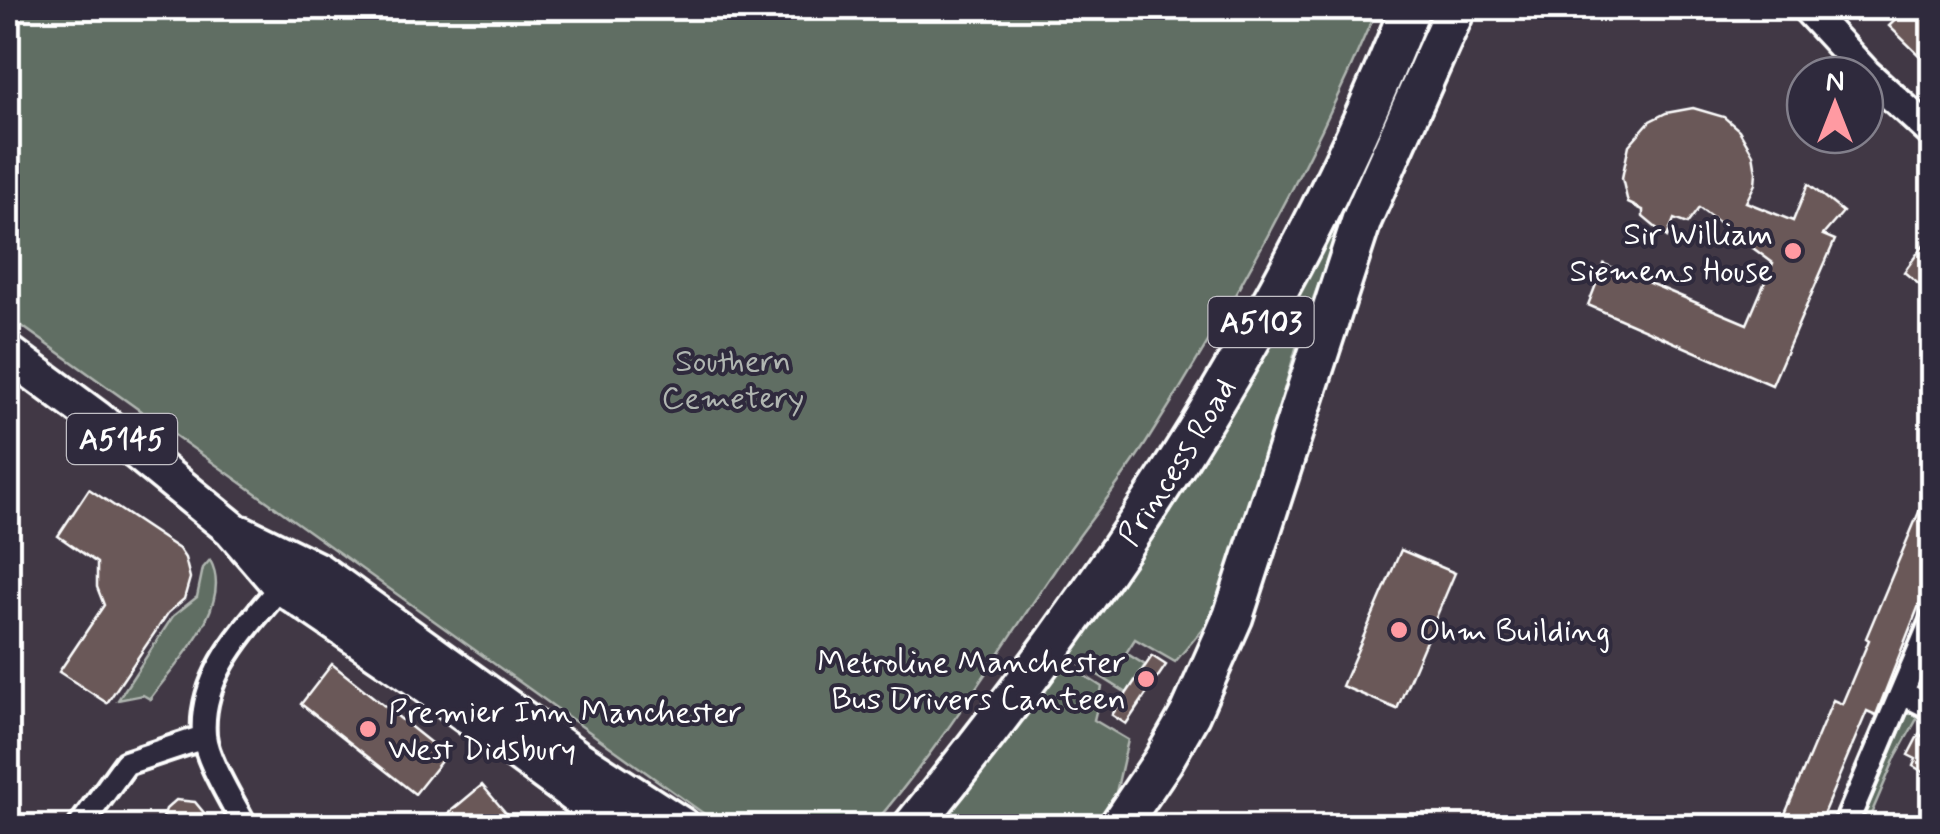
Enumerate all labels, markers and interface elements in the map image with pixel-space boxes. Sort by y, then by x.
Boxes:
north arrow [1785,55,1885,155]
text: N [1826,64,1844,101]
place label: Sir William Siemens House [1569,214,1773,293]
marker: Sir William Siemens House [1782,240,1804,262]
road number: A5103 [1208,297,1314,347]
park label: Southern Cemetery [662,341,804,420]
street label: Princess Road [1109,371,1247,555]
road number: A5145 [67,414,177,464]
place label: Ohm Building [1419,611,1610,653]
marker: Ohm Building [1388,619,1410,641]
place label: Metroline Manchester Bus Drivers Canteen [817,642,1126,721]
marker: Metroline Manchester Bus Drivers Canteen [1135,668,1157,690]
place label: Premier Inn Manchester West Didsbury [388,692,742,771]
marker: Premier Inn Manchester West Didsbury [357,718,379,740]

